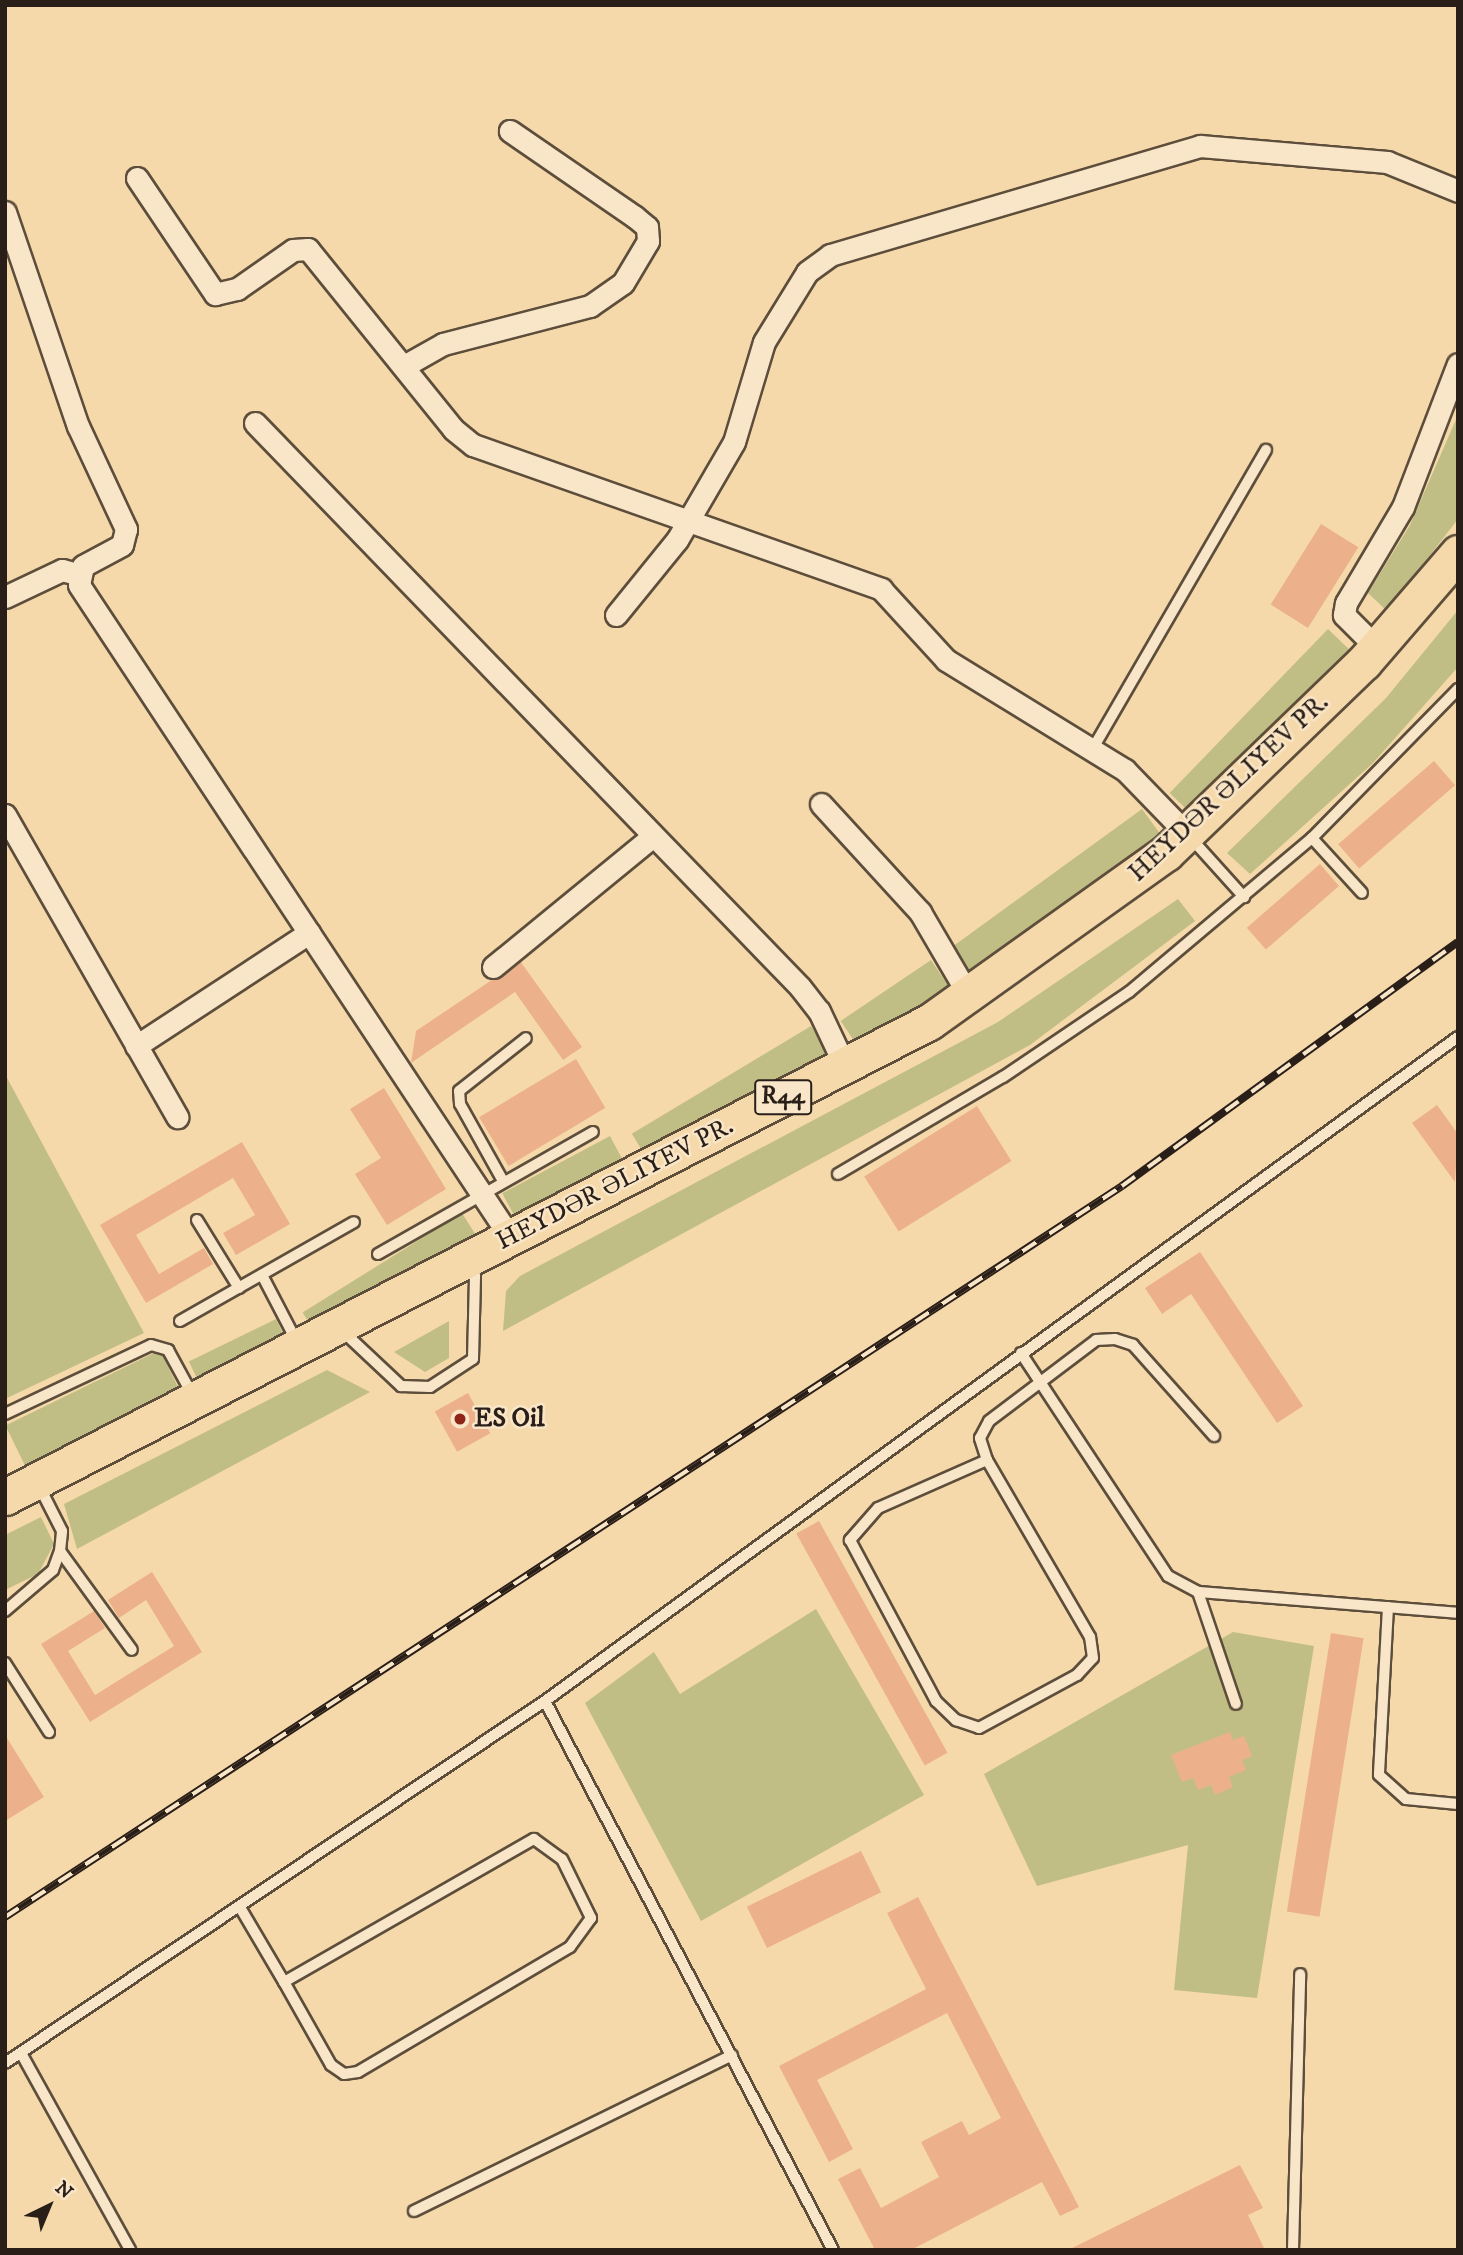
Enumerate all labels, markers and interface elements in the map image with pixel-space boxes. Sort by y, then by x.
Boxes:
street label: HEYDƏR ƏLIYEV PR. [1122,687,1336,889]
road number: R44 [753,1077,813,1118]
street label: HEYDƏR ƏLIYEV PR. [491,1111,739,1257]
place label: ES Oil [474,1403,545,1435]
marker: ES Oil [452,1411,468,1427]
north arrow [14,2171,84,2241]
text: N [50,2177,77,2204]

